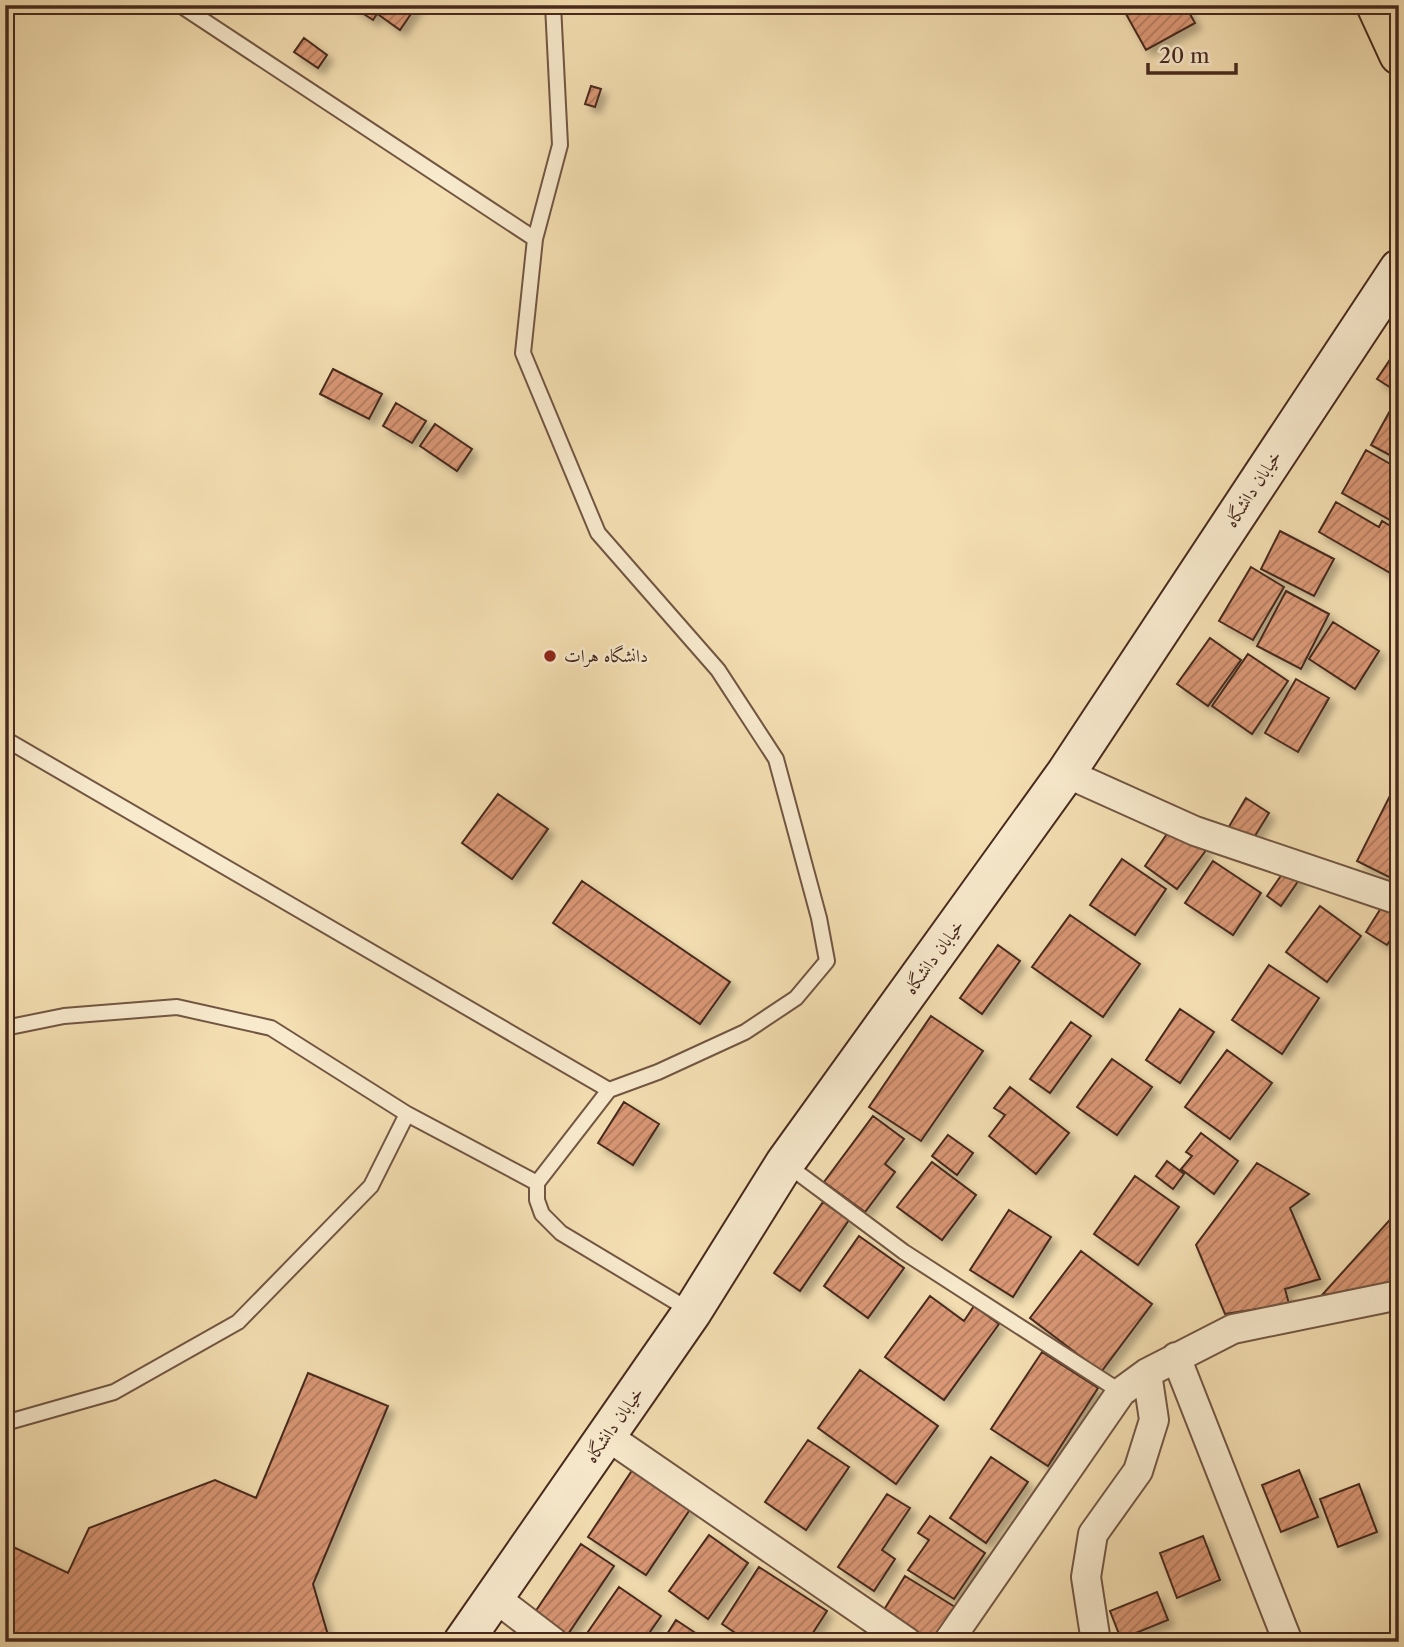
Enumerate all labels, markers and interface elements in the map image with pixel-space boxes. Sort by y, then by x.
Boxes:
scale bar [1148,32,1236,76]
text: 20 m [1159,43,1210,68]
street label: خیابان دانشگاه [1219,446,1286,532]
place label: دانشگاه هرات [564,644,648,668]
marker: دانشگاه هرات [542,648,558,664]
street label: خیابان دانشگاه [899,915,969,999]
street label: خیابان دانشگاه [579,1382,648,1467]

